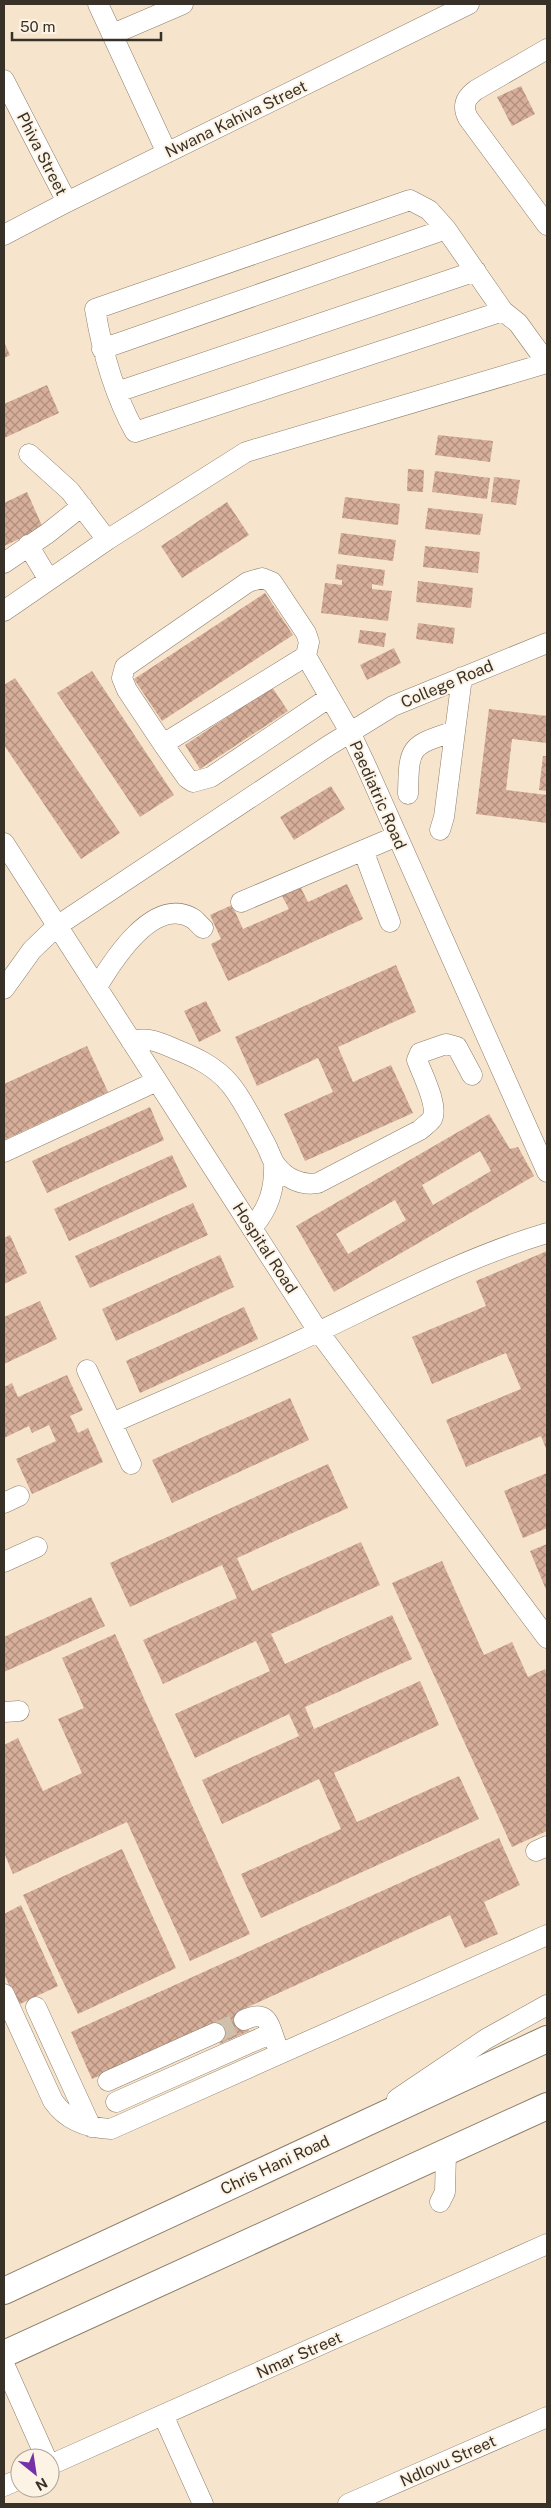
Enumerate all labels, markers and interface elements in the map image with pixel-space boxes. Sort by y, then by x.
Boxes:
scale bar [12,10,161,42]
text: 50 m [20,18,55,35]
street label: Nwana Kahiva Street [162,76,310,162]
street label: Phiva Street [13,109,71,199]
street label: College Road [398,656,496,712]
street label: Paediatric Road [346,738,410,852]
street label: Hospital Road [229,1199,301,1297]
street label: Chris Hani Road [217,2131,333,2199]
street label: Nmar Street [253,2328,345,2382]
street label: Ndlovu Street [397,2431,499,2491]
north arrow [10,2448,60,2498]
text: N [33,2475,50,2494]

